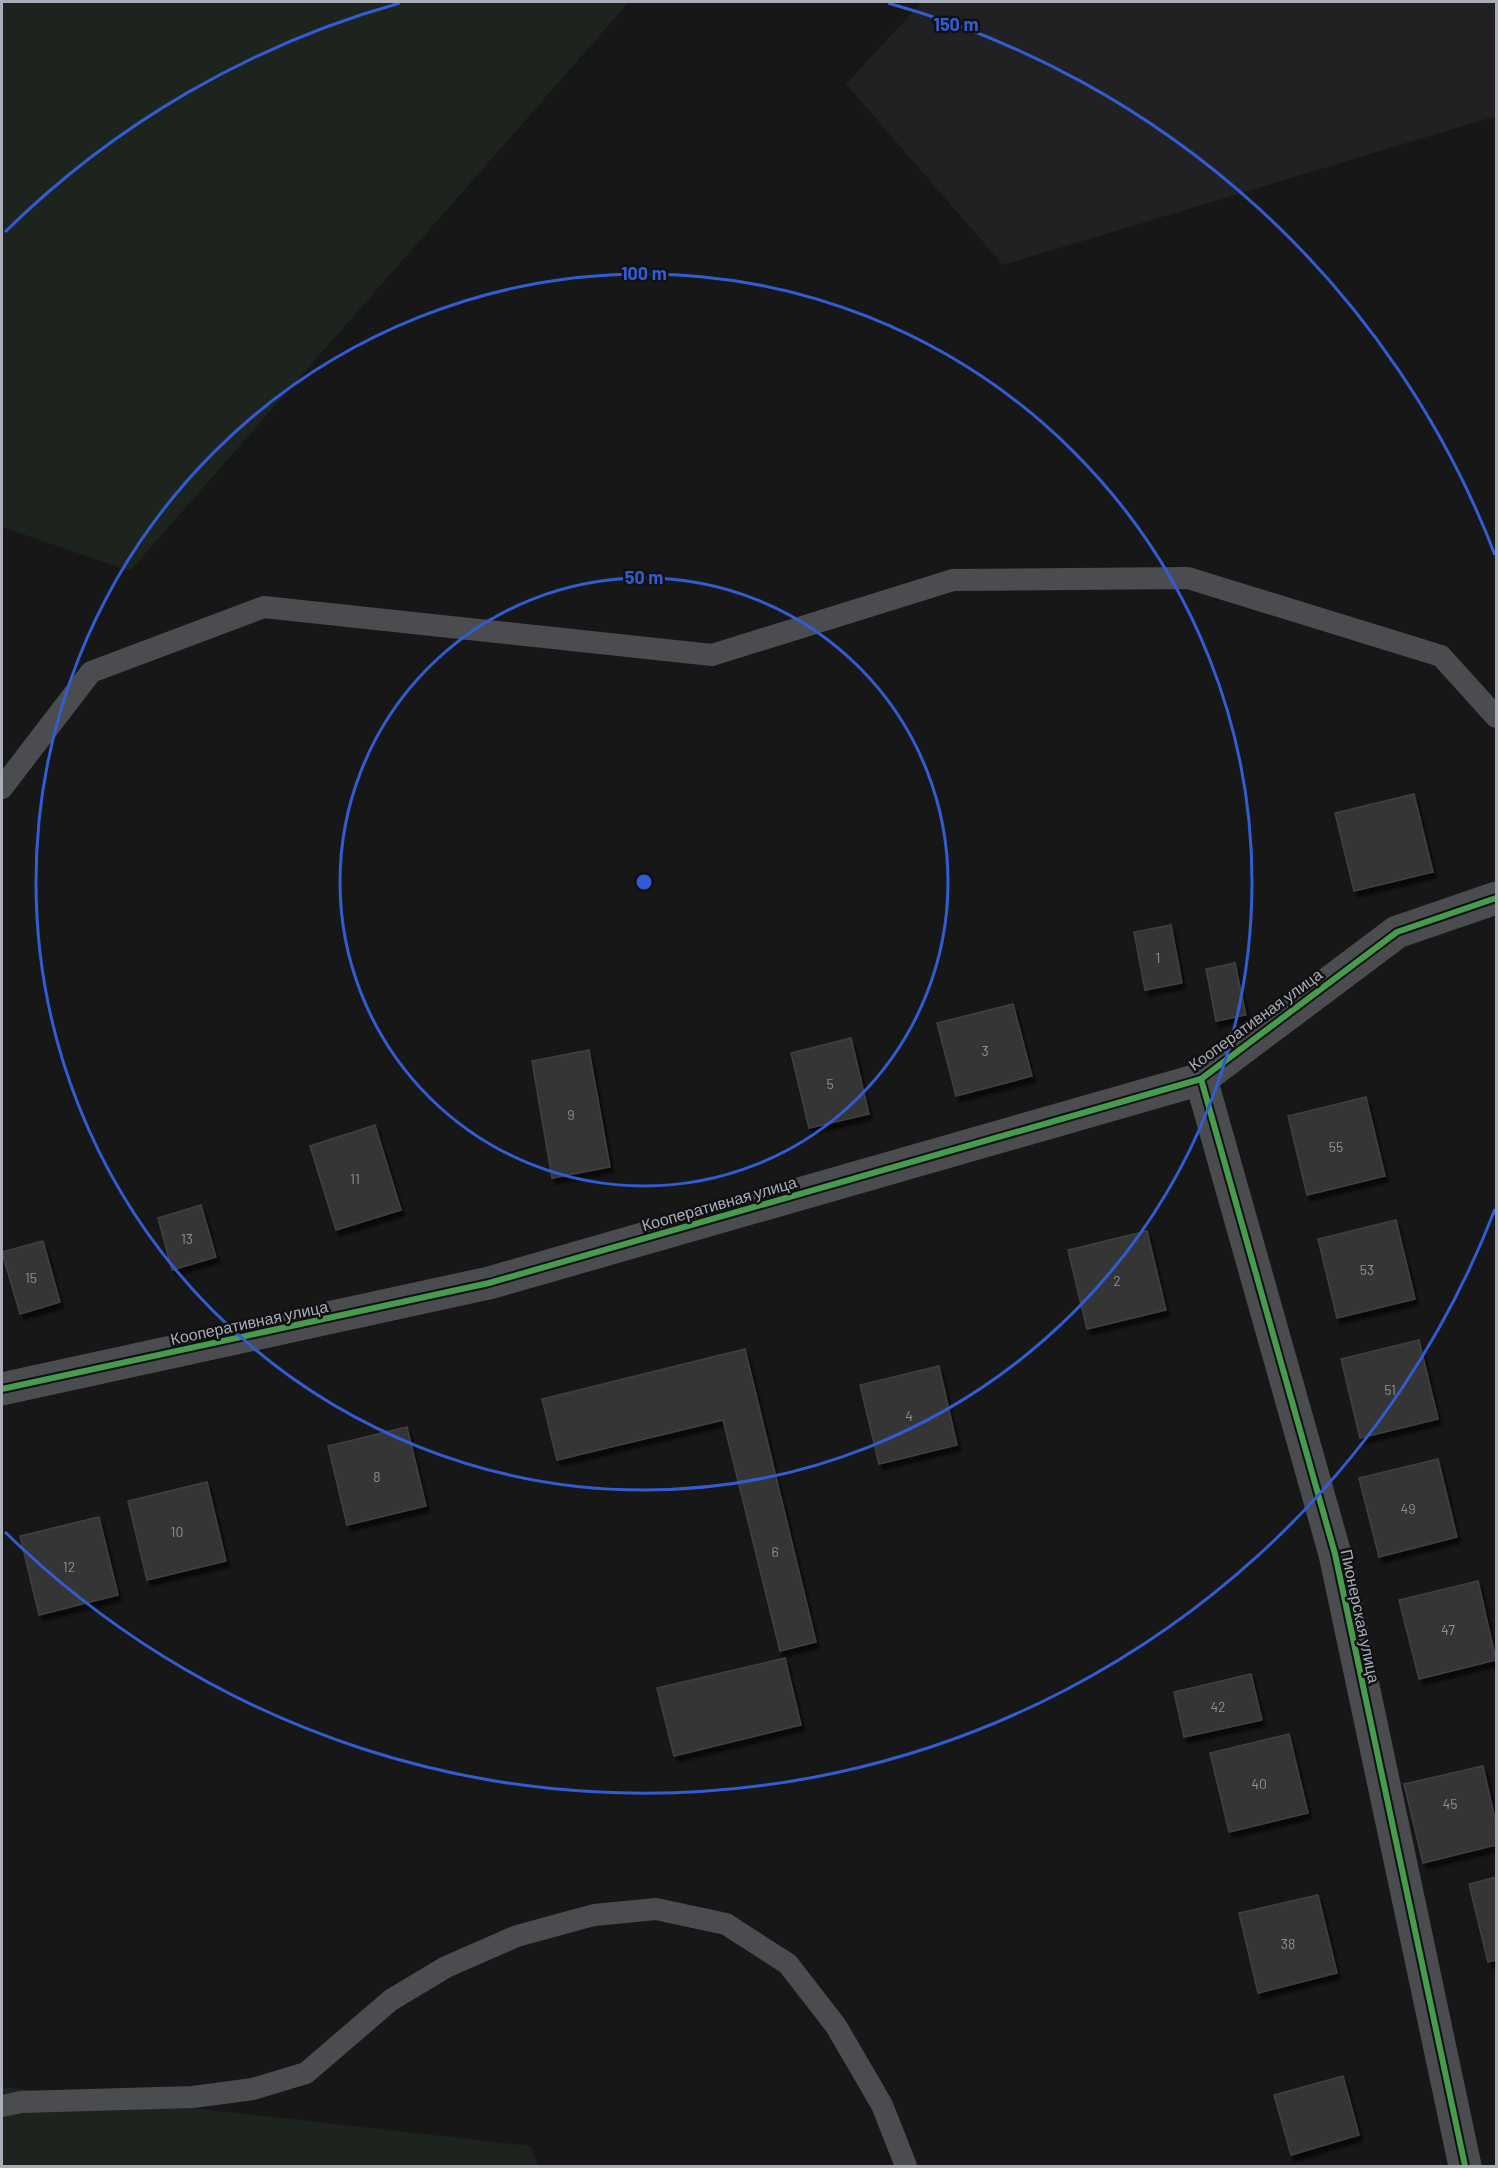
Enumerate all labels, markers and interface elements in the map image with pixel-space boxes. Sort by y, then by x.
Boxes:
text: 150 m [934,13,978,35]
text: 100 m [621,262,667,284]
text: 50 m [625,566,663,588]
centre of rings [634,872,654,892]
house number: 1 [1156,949,1160,966]
street label: Кооперативная улица [1184,964,1326,1074]
house number: 3 [981,1042,989,1059]
house number: 5 [826,1075,834,1092]
house number: 9 [567,1106,575,1123]
house number: 55 [1329,1138,1343,1155]
house number: 11 [350,1170,360,1187]
street label: Кооперативная улица [639,1172,799,1234]
house number: 13 [181,1230,193,1247]
house number: 53 [1360,1261,1374,1278]
house number: 15 [25,1269,37,1286]
house number: 2 [1113,1272,1121,1289]
street label: Кооперативная улица [169,1296,330,1348]
house number: 51 [1384,1381,1396,1398]
house number: 4 [905,1407,913,1424]
house number: 8 [373,1468,381,1485]
house number: 49 [1400,1500,1416,1517]
house number: 10 [171,1523,183,1540]
house number: 6 [771,1543,779,1560]
street label: Пионерская улица [1338,1547,1384,1685]
house number: 12 [63,1558,75,1575]
house number: 47 [1441,1621,1455,1638]
house number: 42 [1210,1698,1226,1715]
house number: 40 [1251,1775,1267,1792]
house number: 45 [1443,1795,1457,1812]
house number: 38 [1281,1935,1295,1952]

